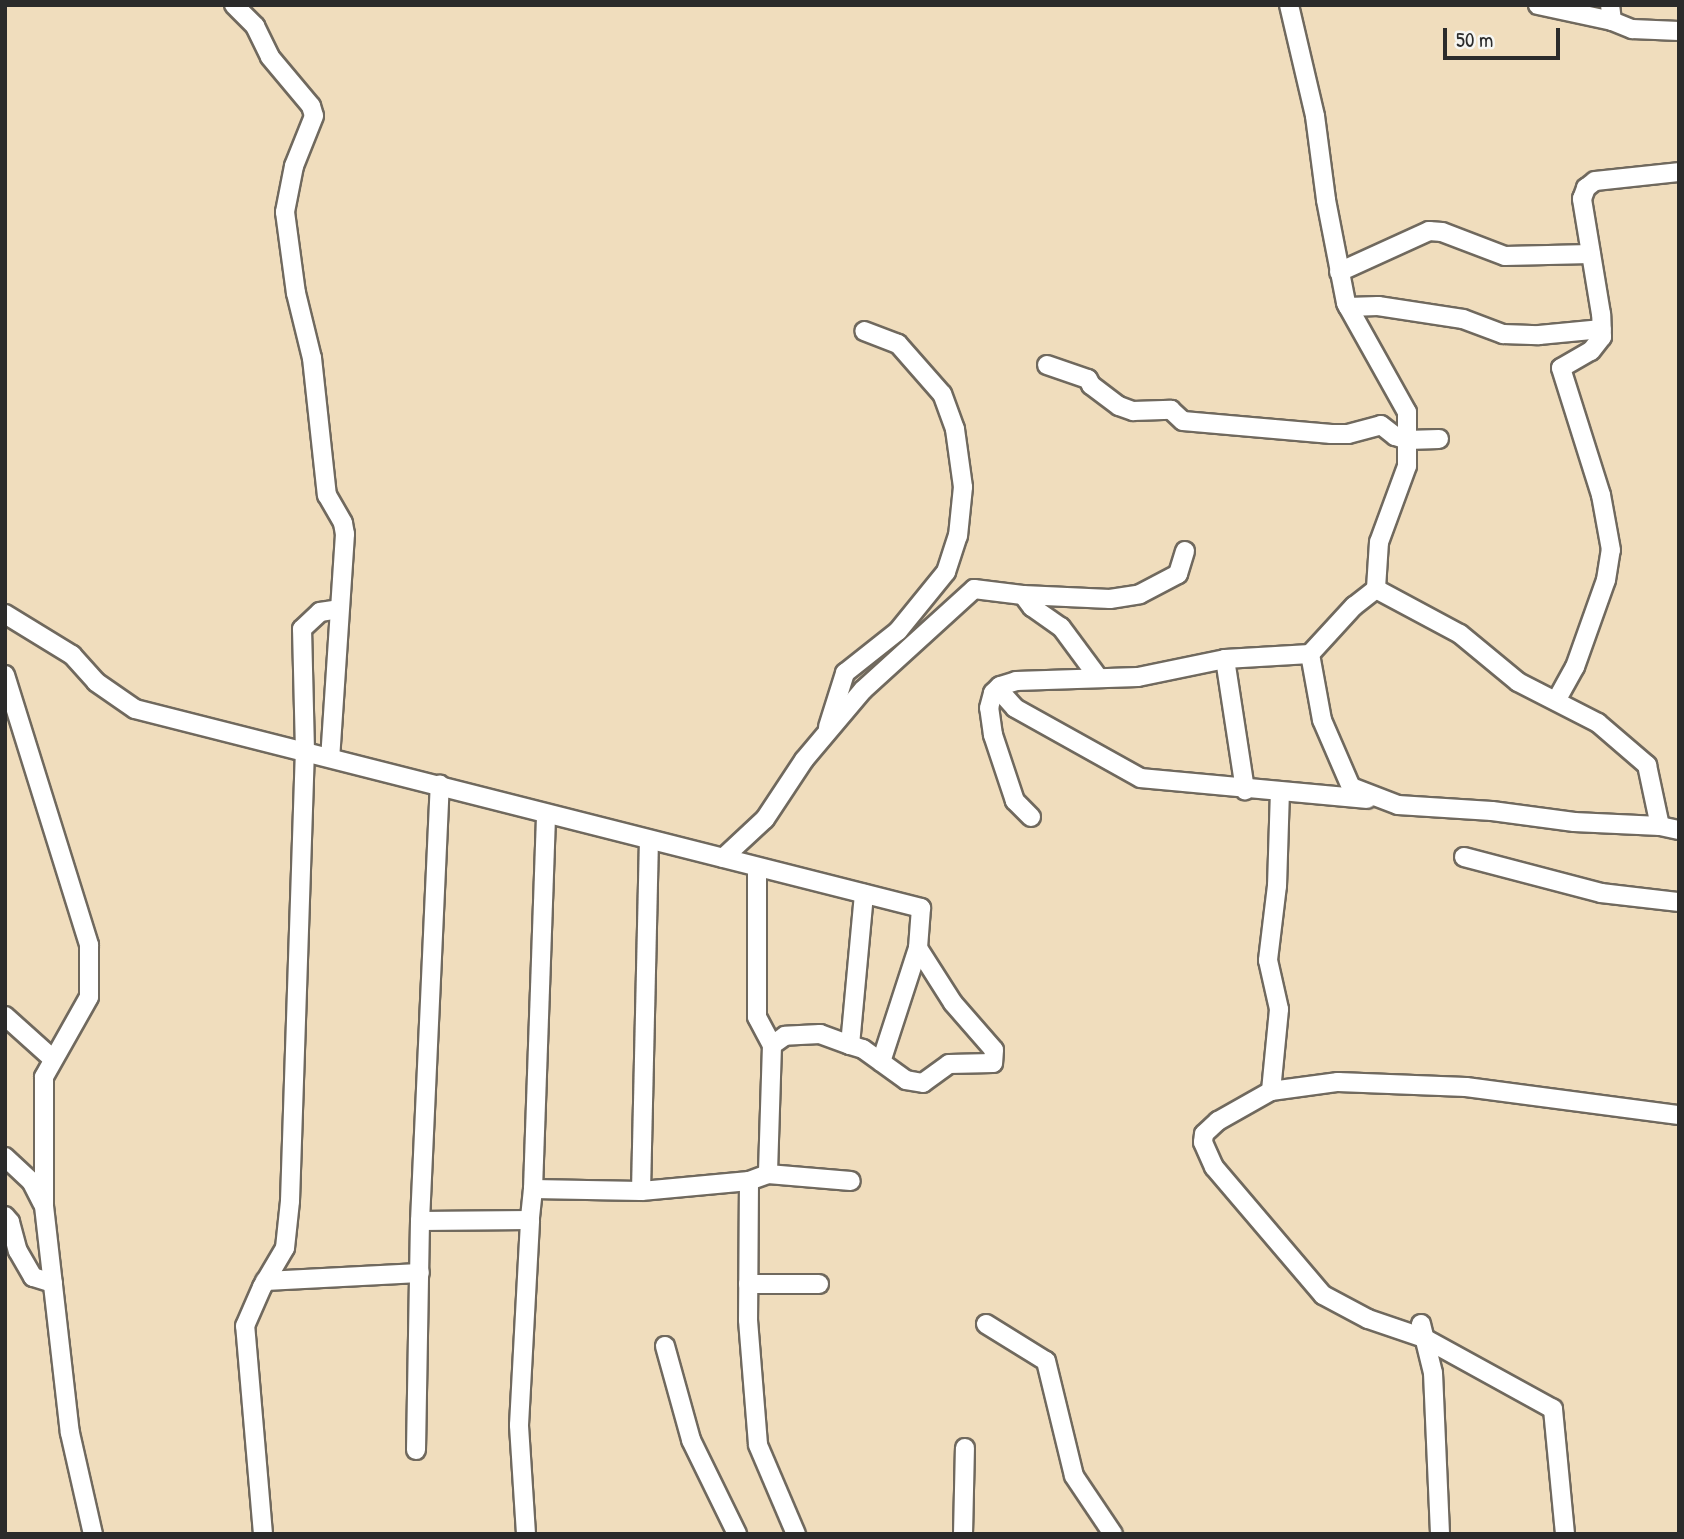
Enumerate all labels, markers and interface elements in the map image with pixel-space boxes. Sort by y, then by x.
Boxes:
scale bar [1446,14,1563,58]
text: 50 m [1456,25,1493,54]

